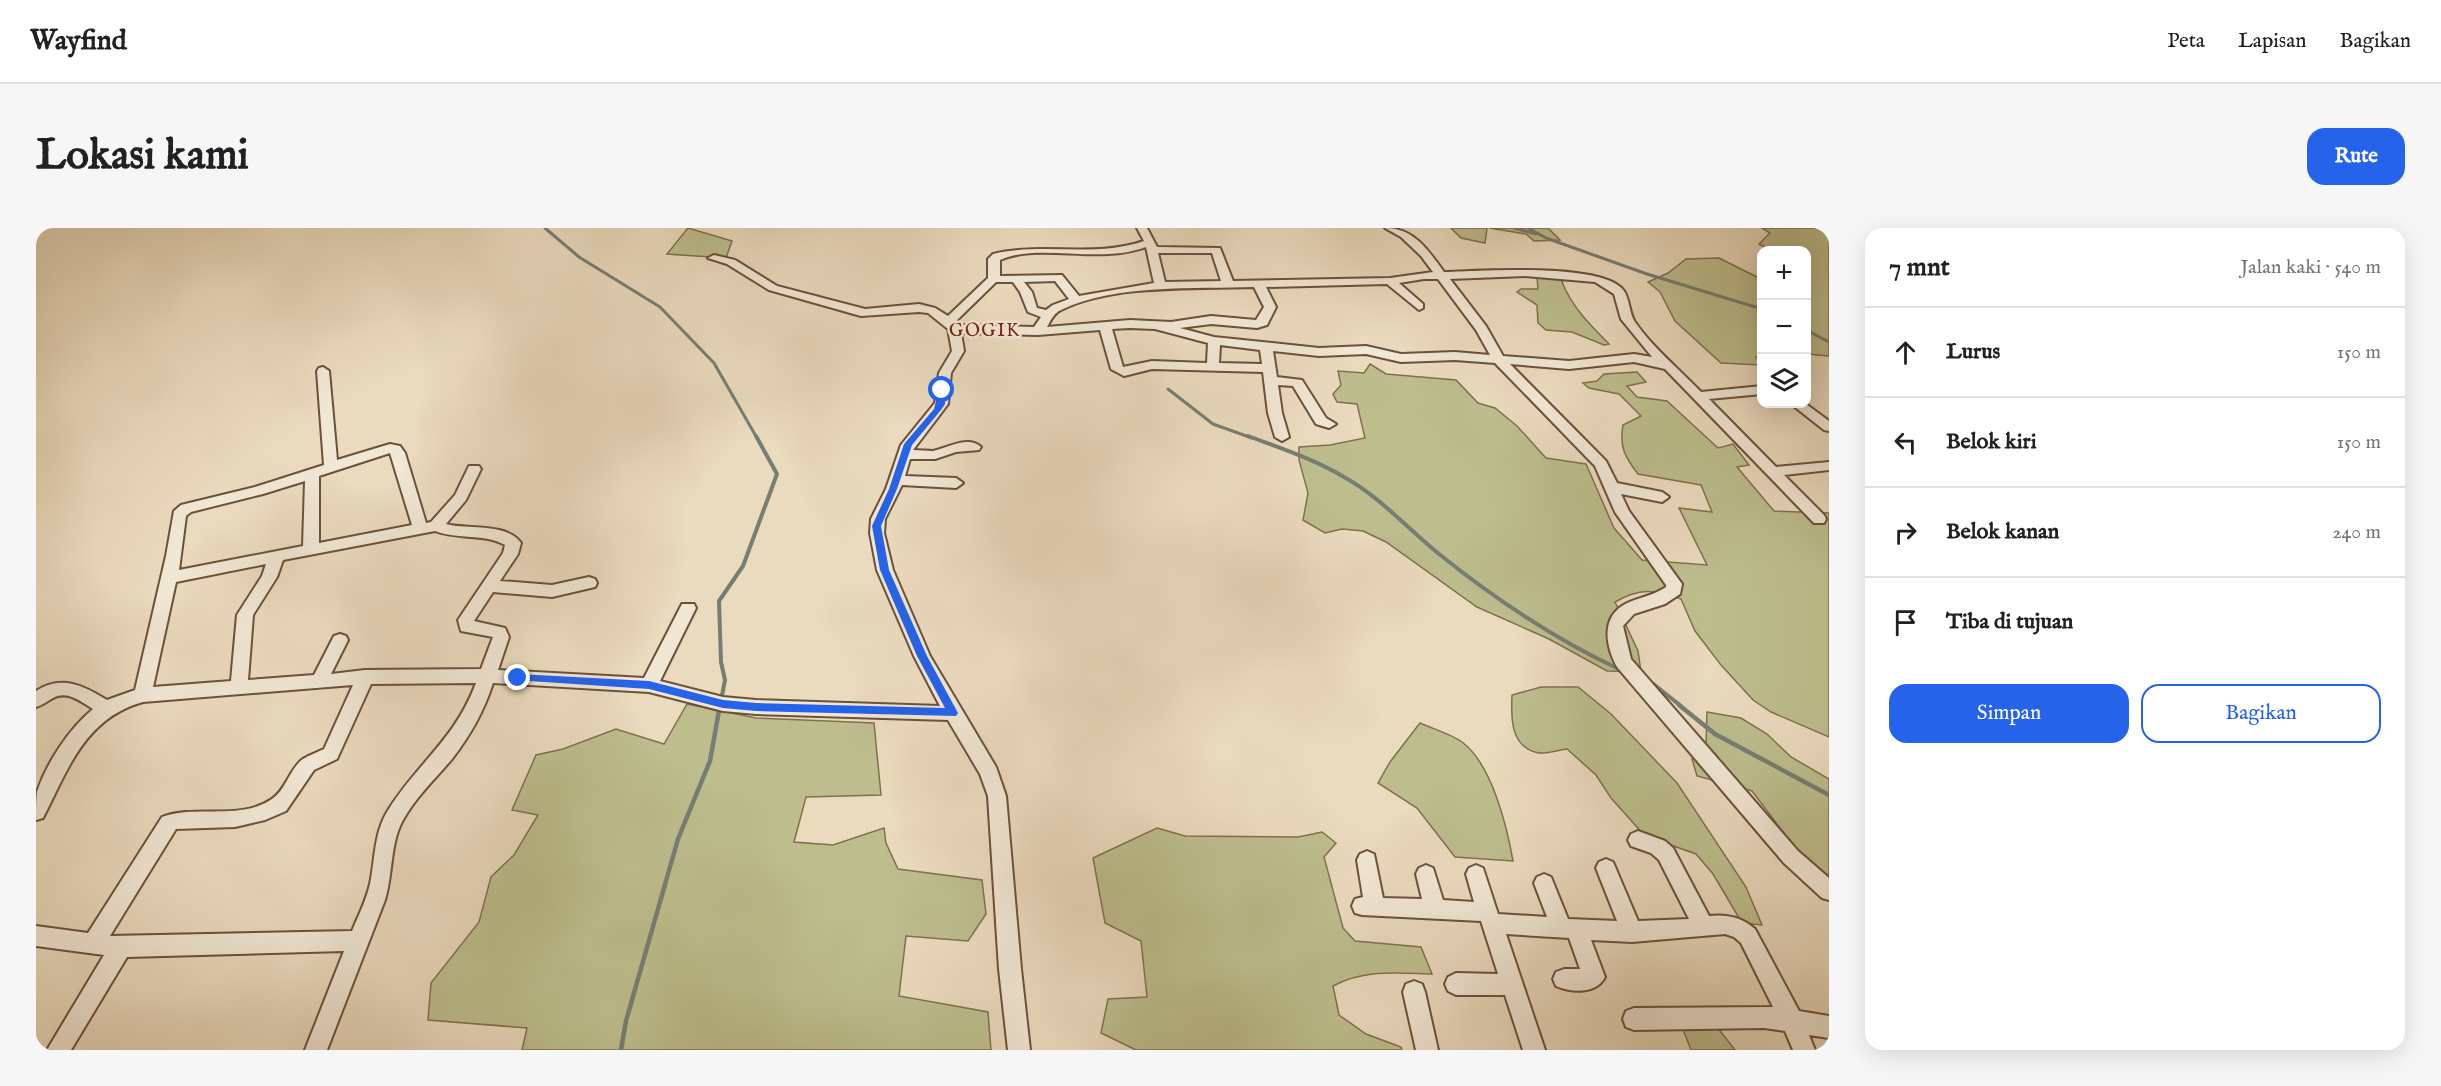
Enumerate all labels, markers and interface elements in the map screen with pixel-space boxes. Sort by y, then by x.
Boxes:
text: Wayfind [30,24,127,59]
text: Peta [2167,28,2205,55]
text: Lapisan [2238,28,2307,55]
text: Bagikan [2340,28,2411,55]
button: Rute [2307,128,2405,185]
text: Lokasi kami [36,130,249,183]
map controls [1757,246,1811,408]
button: + [1757,246,1811,300]
text: 7 mnt [1889,251,1950,284]
text: Jalan kaki · 540 m [2240,255,2381,280]
button: − [1757,300,1811,354]
district label: GOGIK [949,320,1021,343]
icon: ahead [1889,336,1922,369]
text: Lurus [1946,338,2000,366]
text: 150 m [2337,340,2381,365]
button: layers [1757,354,1811,408]
route start [928,376,954,402]
icon: left [1889,426,1922,459]
text: Belok kiri [1946,428,2037,456]
text: 150 m [2337,430,2381,455]
icon: right [1889,516,1922,549]
text: Belok kanan [1946,518,2059,546]
text: 240 m [2332,520,2381,545]
icon: arrive [1889,606,1922,639]
text: Tiba di tujuan [1946,608,2073,636]
route end [504,664,530,690]
button: Simpan [1889,684,2129,743]
button: Bagikan [2141,684,2381,743]

